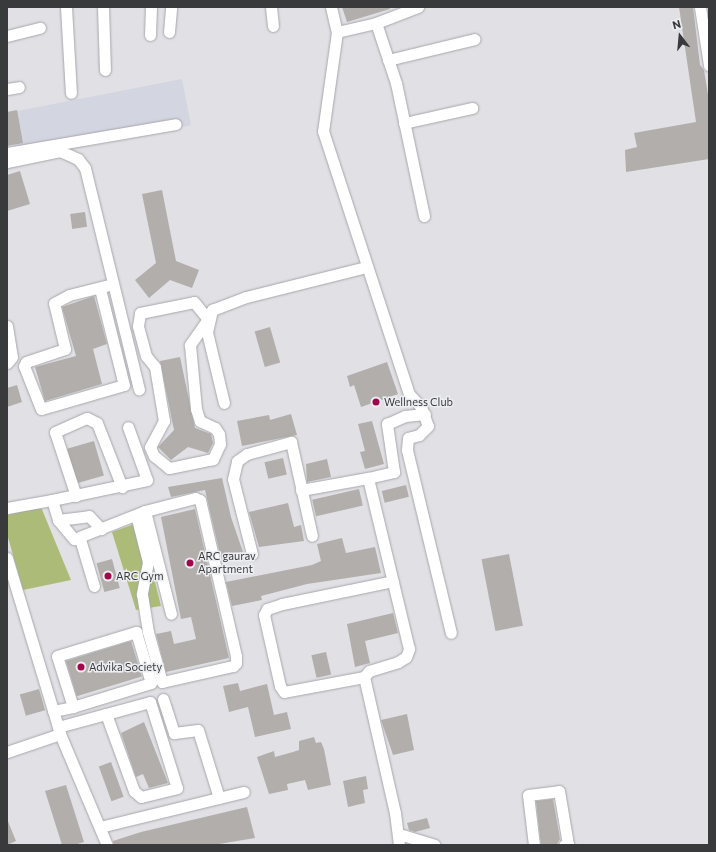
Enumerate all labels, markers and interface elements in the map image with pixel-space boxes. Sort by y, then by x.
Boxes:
north arrow [660,16,700,56]
text: N [671,17,682,31]
place label: Wellness Club [384,395,453,409]
marker: Wellness Club [371,397,381,407]
place label: ARC gaurav Apartment [198,550,256,576]
marker: ARC gaurav Apartment [185,558,195,568]
place label: ARC Gym [116,569,164,583]
marker: ARC Gym [103,571,113,581]
place label: Advika Society [89,660,162,674]
marker: Advika Society [76,662,86,672]

